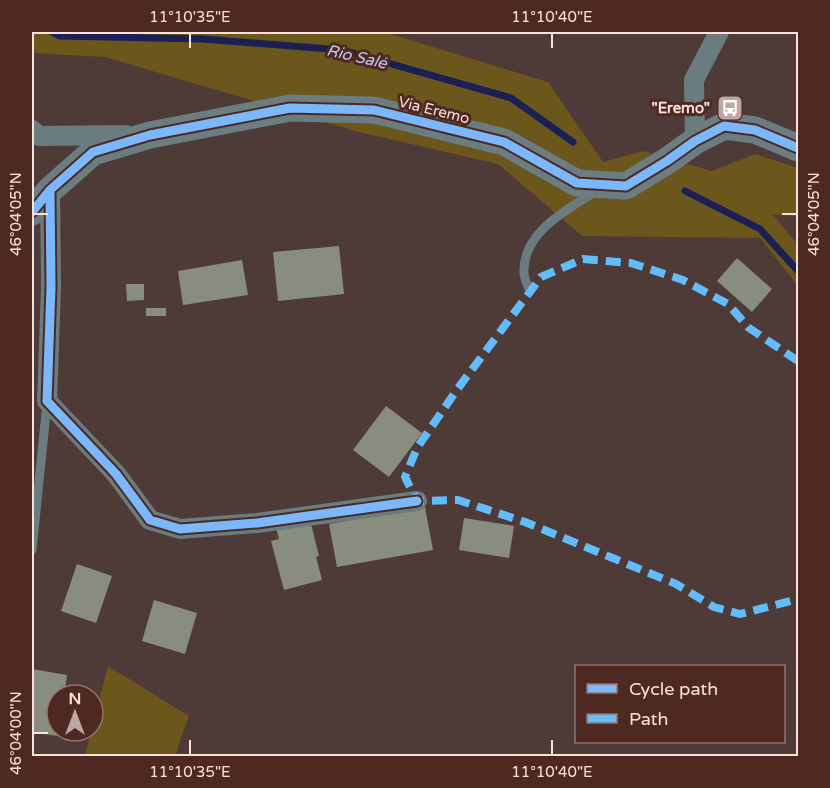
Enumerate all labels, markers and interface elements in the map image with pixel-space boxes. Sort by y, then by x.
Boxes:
text: 11°10'35"E [149,8,231,26]
text: 11°10'40"E [511,8,593,26]
water label: Rio Salé [325,40,390,74]
street label: Via Eremo [397,92,471,128]
bus stop icon: "Eremo" [715,93,745,123]
place label: "Eremo" [651,99,710,117]
text: 46°04'05"N [7,172,25,256]
text: 46°04'05"N [805,172,823,256]
legend [575,665,785,743]
text: Cycle path [629,678,718,700]
north arrow [45,683,105,743]
text: N [69,689,81,709]
text: 46°04'00"N [7,691,25,775]
text: Path [629,708,668,730]
text: 11°10'35"E [149,763,231,781]
text: 11°10'40"E [511,763,593,781]

